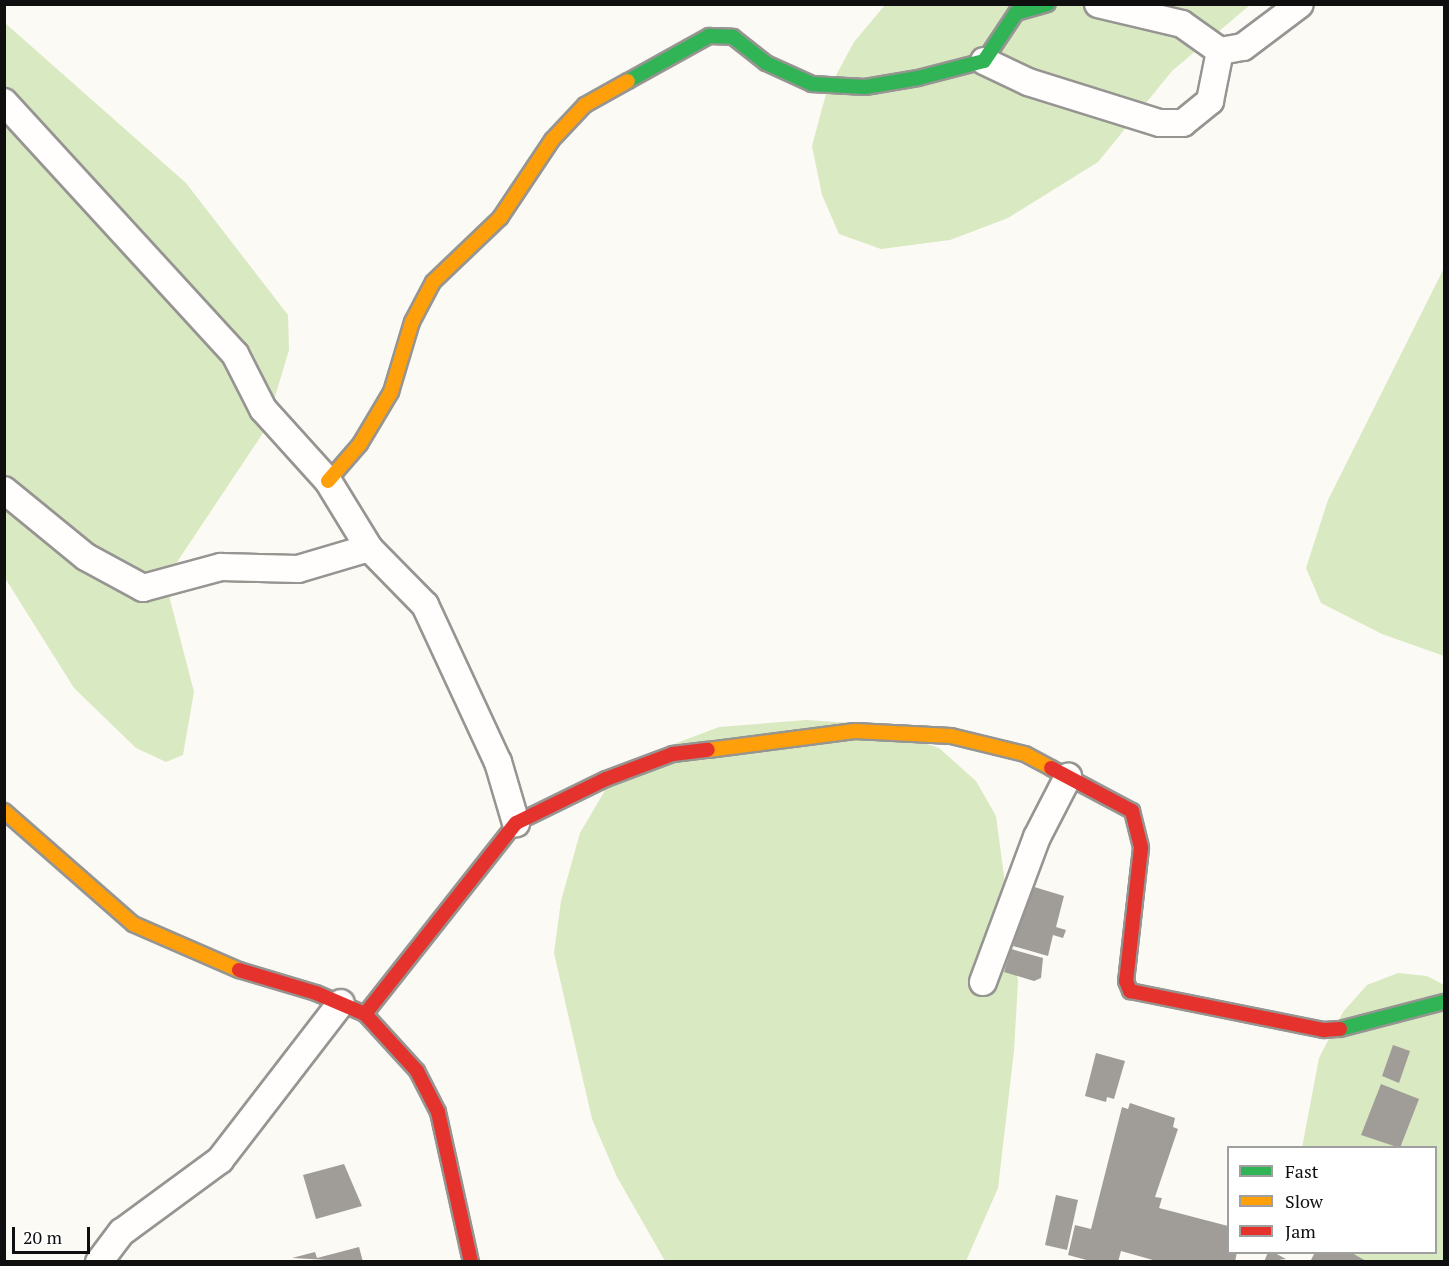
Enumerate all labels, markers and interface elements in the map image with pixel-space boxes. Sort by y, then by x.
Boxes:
legend [1227,1146,1437,1254]
text: Fast [1285,1159,1318,1183]
text: Slow [1285,1189,1323,1213]
scale bar [15,1215,93,1253]
text: Jam [1285,1219,1316,1243]
text: 20 m [23,1225,62,1249]

